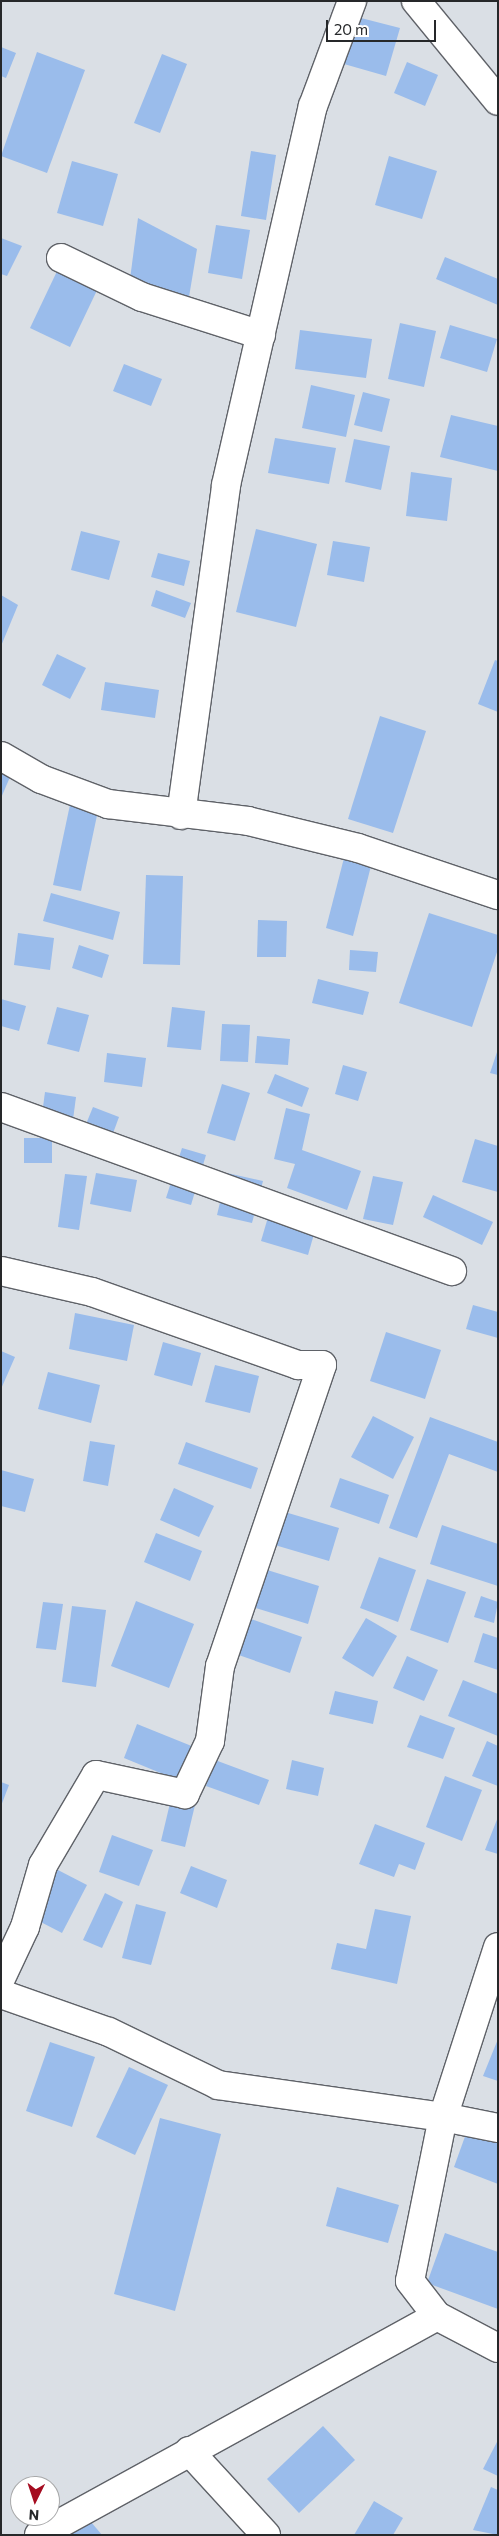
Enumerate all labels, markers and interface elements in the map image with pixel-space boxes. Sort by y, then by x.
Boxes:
scale bar [329,10,439,42]
text: 20 m [334,20,368,38]
north arrow [10,2476,60,2526]
text: N [28,2507,40,2524]

